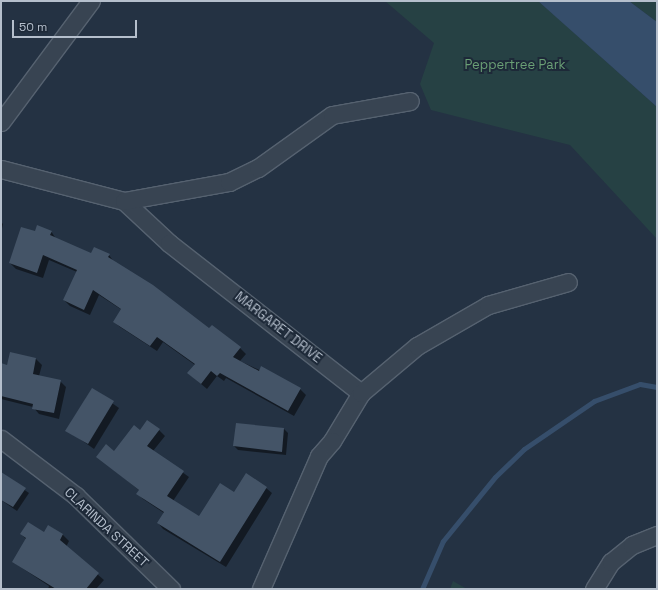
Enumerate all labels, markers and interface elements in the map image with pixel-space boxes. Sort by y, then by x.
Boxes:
scale bar [14,12,139,38]
text: 50 m [19,19,47,35]
park label: Peppertree Park [464,57,566,73]
street label: MARGARET DRIVE [231,289,325,367]
street label: CLARINDA STREET [61,485,151,571]

